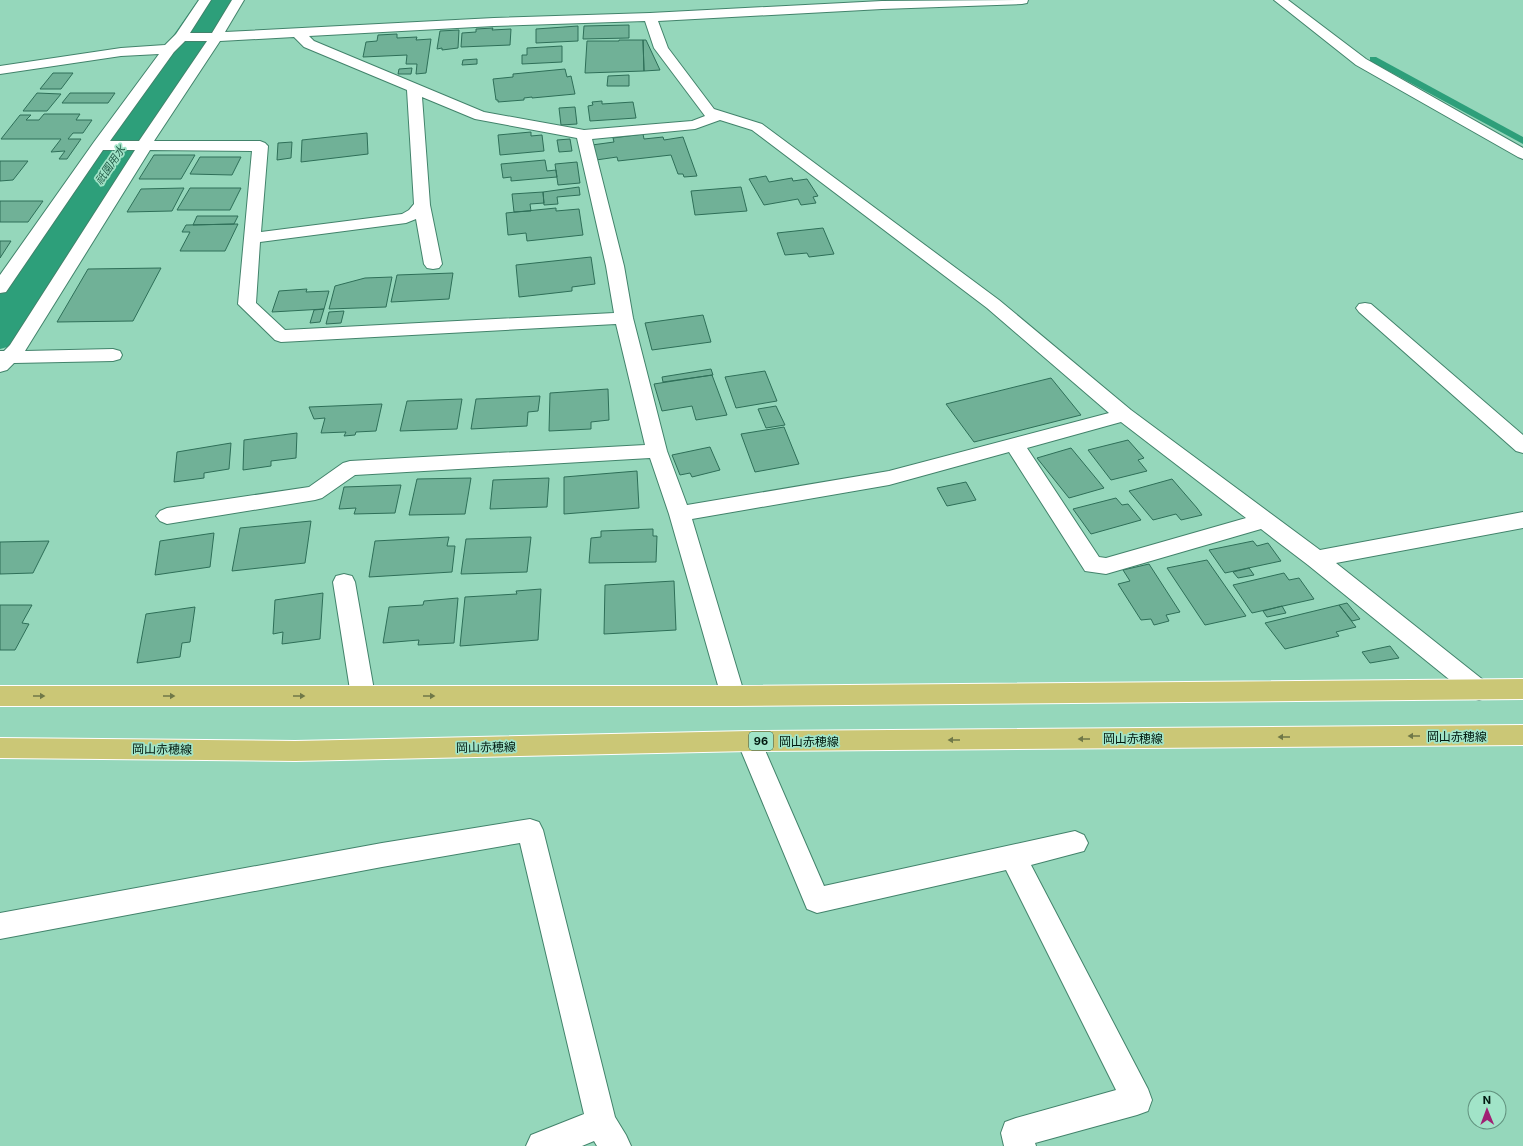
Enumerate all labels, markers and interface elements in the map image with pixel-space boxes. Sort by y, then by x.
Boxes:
water label: 祇園用水 [92,142,129,187]
one-way arrow [33,693,46,699]
one-way arrow [163,693,176,699]
one-way arrow [293,693,306,699]
one-way arrow [423,693,436,699]
street label: 岡山赤穂線 [1427,729,1487,744]
street label: 岡山赤穂線 [1103,731,1163,746]
road number: 96 [749,732,773,750]
one-way arrow [1407,733,1420,739]
street label: 岡山赤穂線 [779,734,839,749]
one-way arrow [1277,734,1290,740]
one-way arrow [1077,736,1090,742]
one-way arrow [947,737,960,743]
street label: 岡山赤穂線 [456,739,516,755]
street label: 岡山赤穂線 [132,741,192,757]
north arrow [1467,1090,1507,1130]
text: N [1483,1093,1491,1107]

